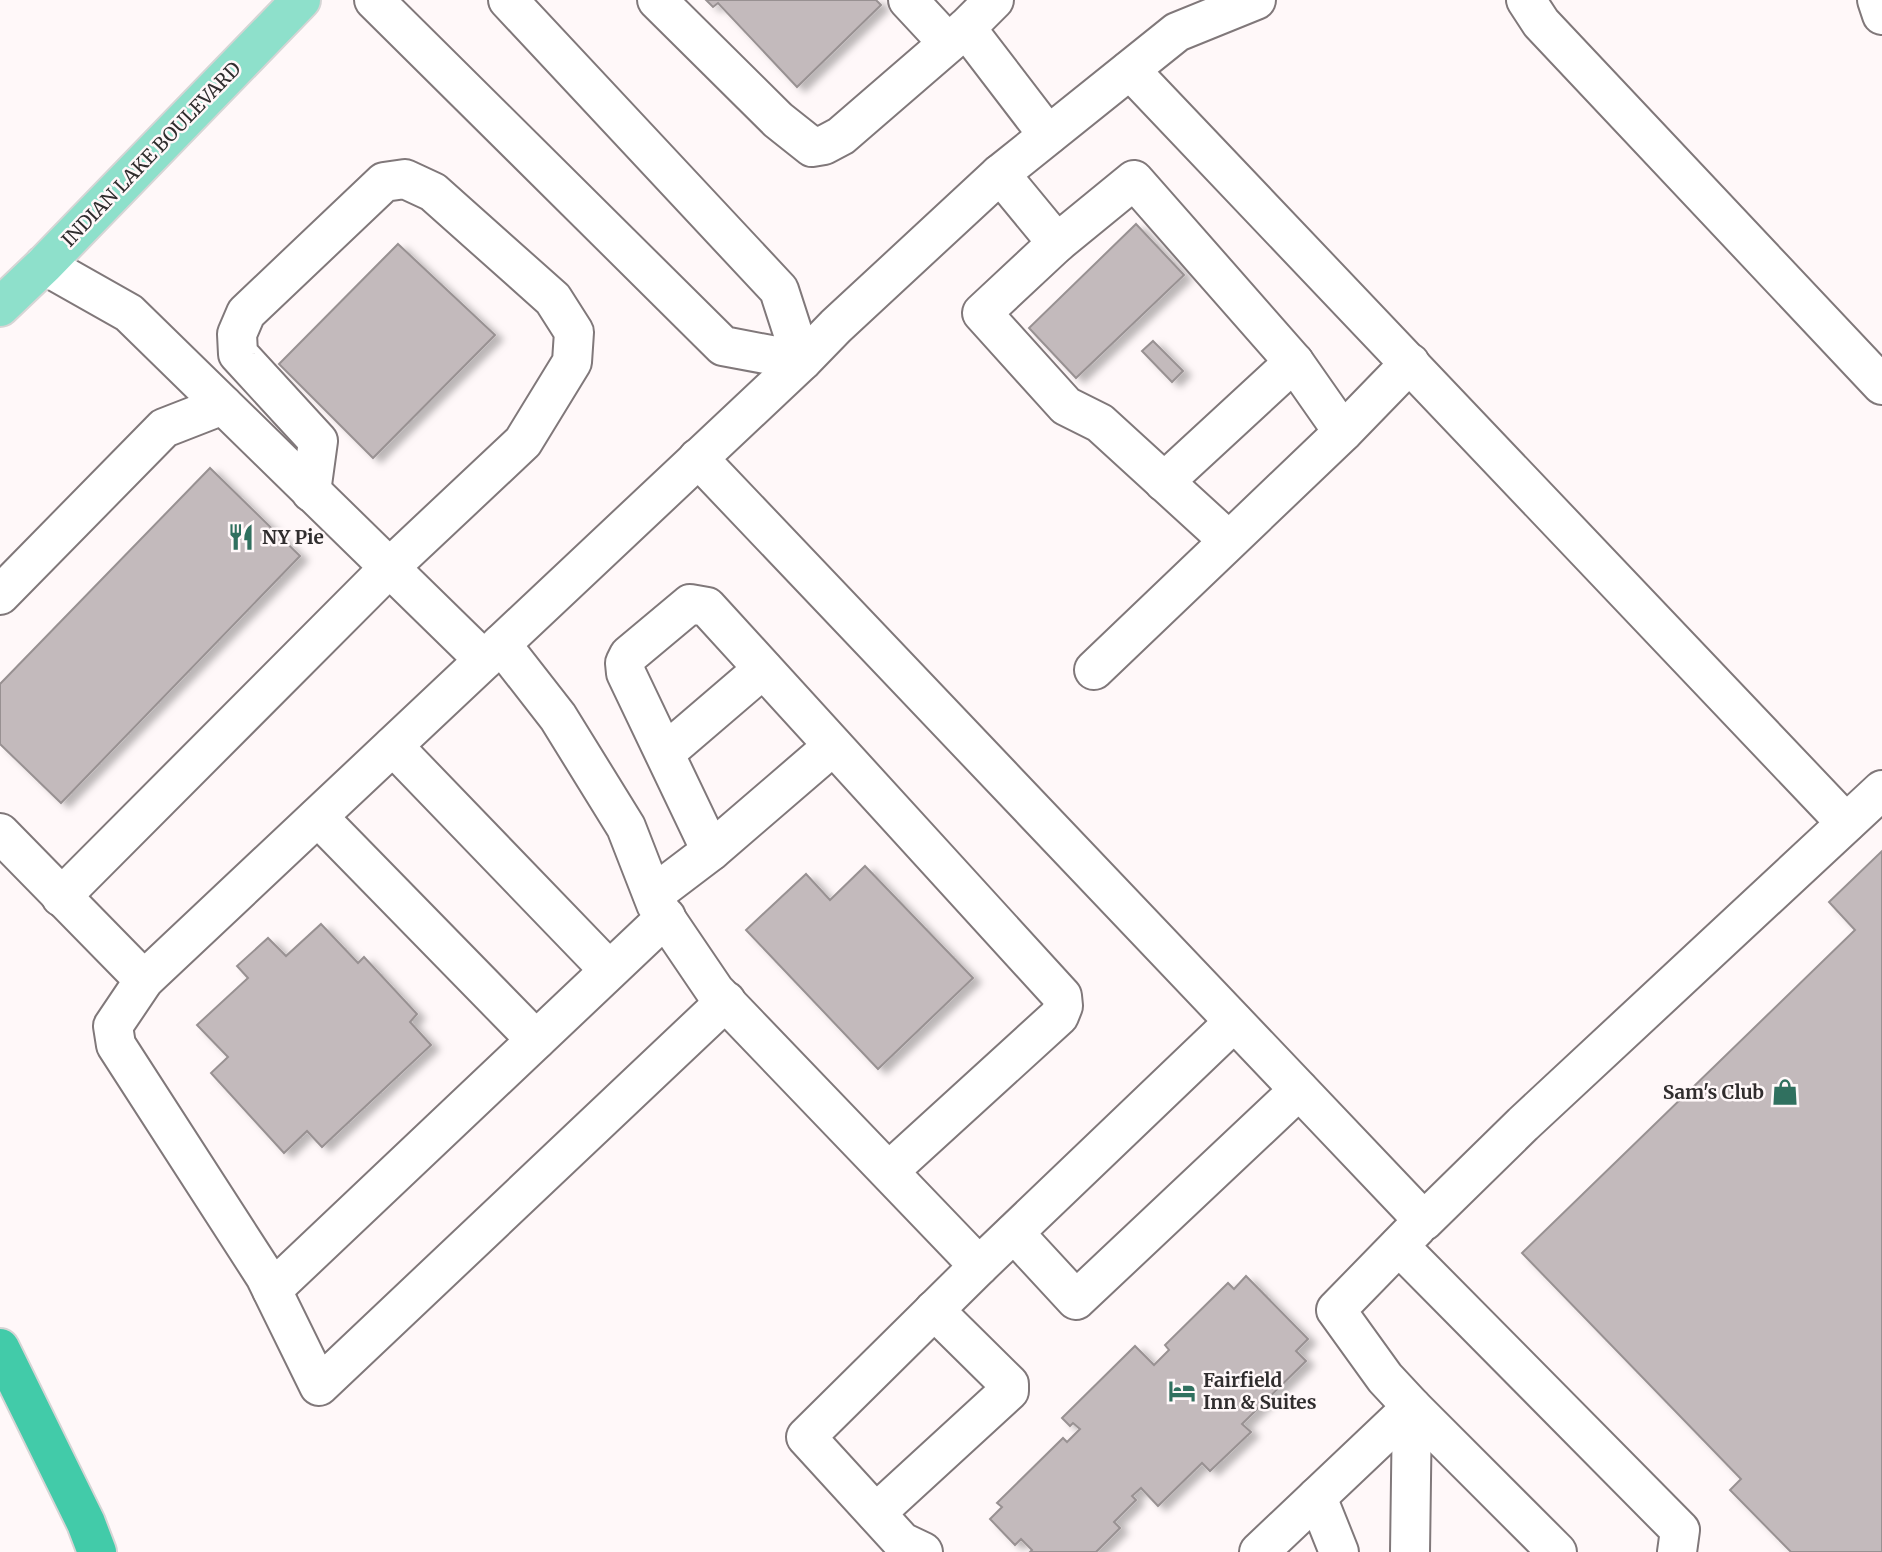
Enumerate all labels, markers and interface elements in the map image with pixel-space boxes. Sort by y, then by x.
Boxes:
street label: INDIAN LAKE BOULEVARD [56,56,246,252]
restaurant icon: NY Pie [226,522,256,552]
place label: NY Pie [262,525,324,549]
shop icon: Sam's Club [1770,1077,1800,1107]
place label: Sam's Club [1663,1080,1764,1104]
place label: Fairfield Inn & Suites [1203,1368,1317,1414]
hotel icon: Fairfield Inn & Suites [1167,1376,1197,1406]

